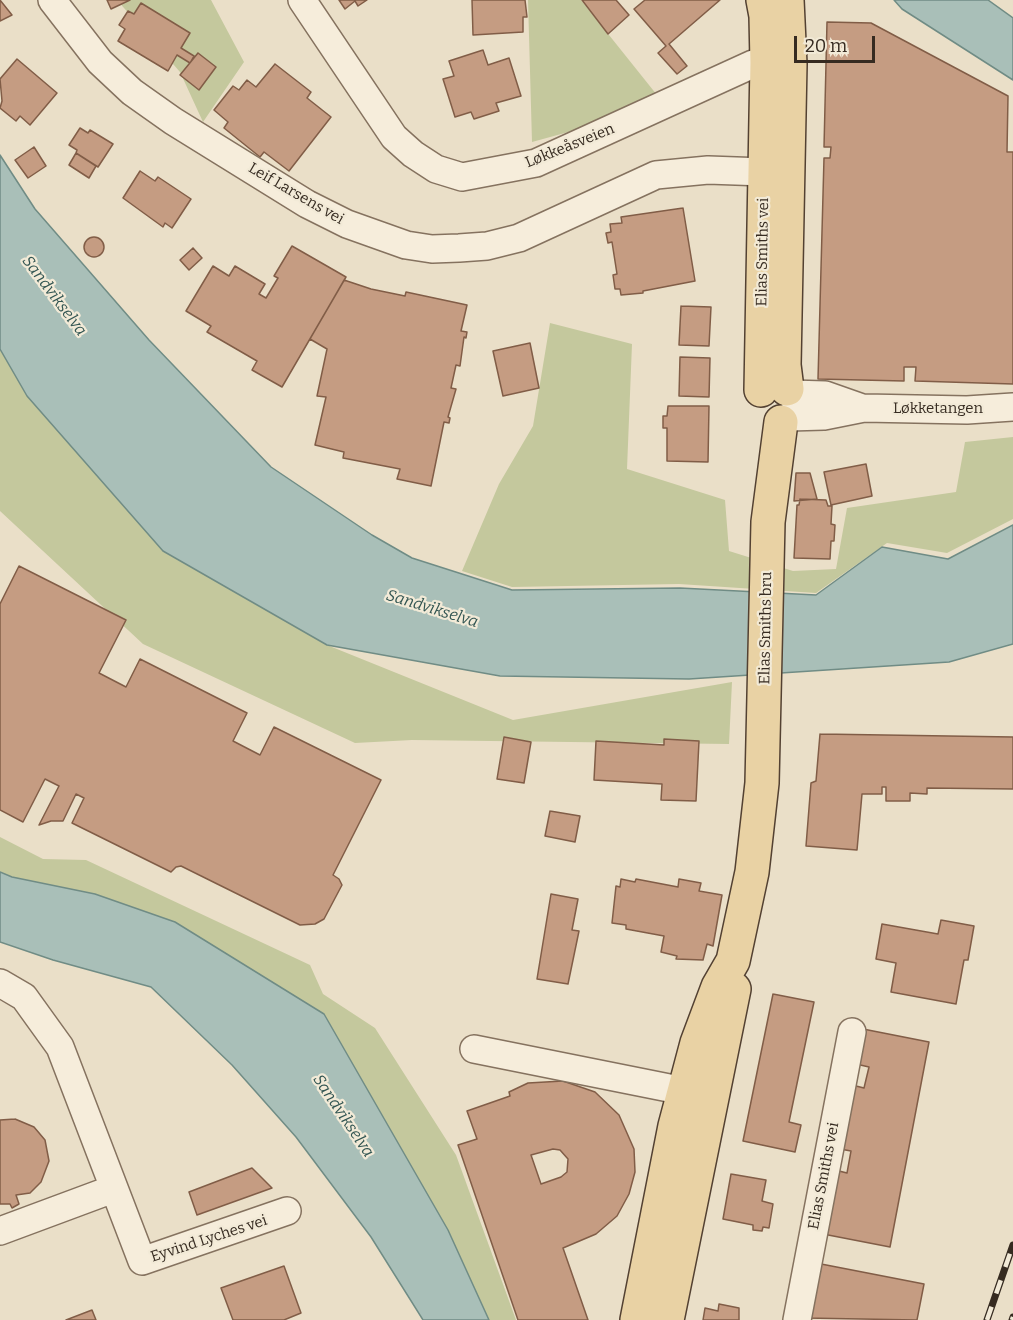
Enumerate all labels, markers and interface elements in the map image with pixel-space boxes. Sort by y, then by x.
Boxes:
scale bar [797,24,878,62]
text: 20 m [805,35,847,57]
street label: Løkkeåsveien [523,120,617,172]
street label: Leif Larsens vei [245,159,347,229]
street label: Elias Smiths vei [753,198,773,306]
water label: Sandvikselva [18,252,90,340]
street label: Løkketangen [893,400,983,418]
street label: Elias Smiths bru [756,571,776,685]
water label: Sandvikselva [384,586,480,632]
water label: Sandvikselva [308,1071,378,1161]
street label: Elias Smiths vei [805,1121,843,1231]
street label: Eyvind Lyches vei [148,1212,270,1266]

